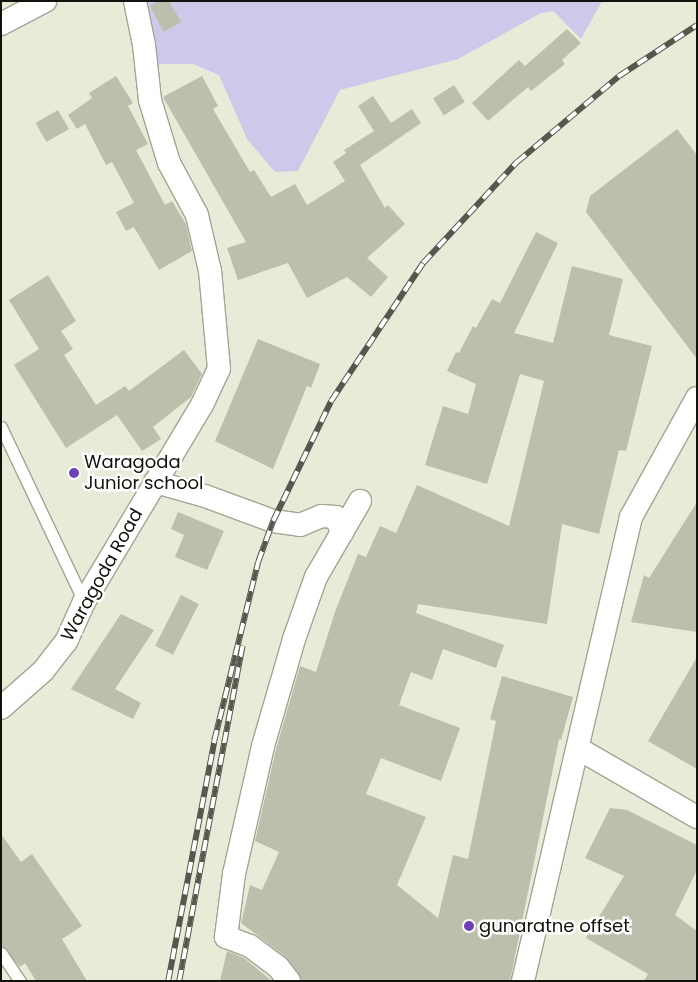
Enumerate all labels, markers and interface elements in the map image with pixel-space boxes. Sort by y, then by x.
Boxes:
place label: Waragoda Junior school [84,452,203,494]
marker: Waragoda Junior school [68,467,80,479]
street label: Waragoda Road [57,505,147,645]
place label: gunaratne offset [479,915,630,937]
marker: gunaratne offset [463,920,475,932]

